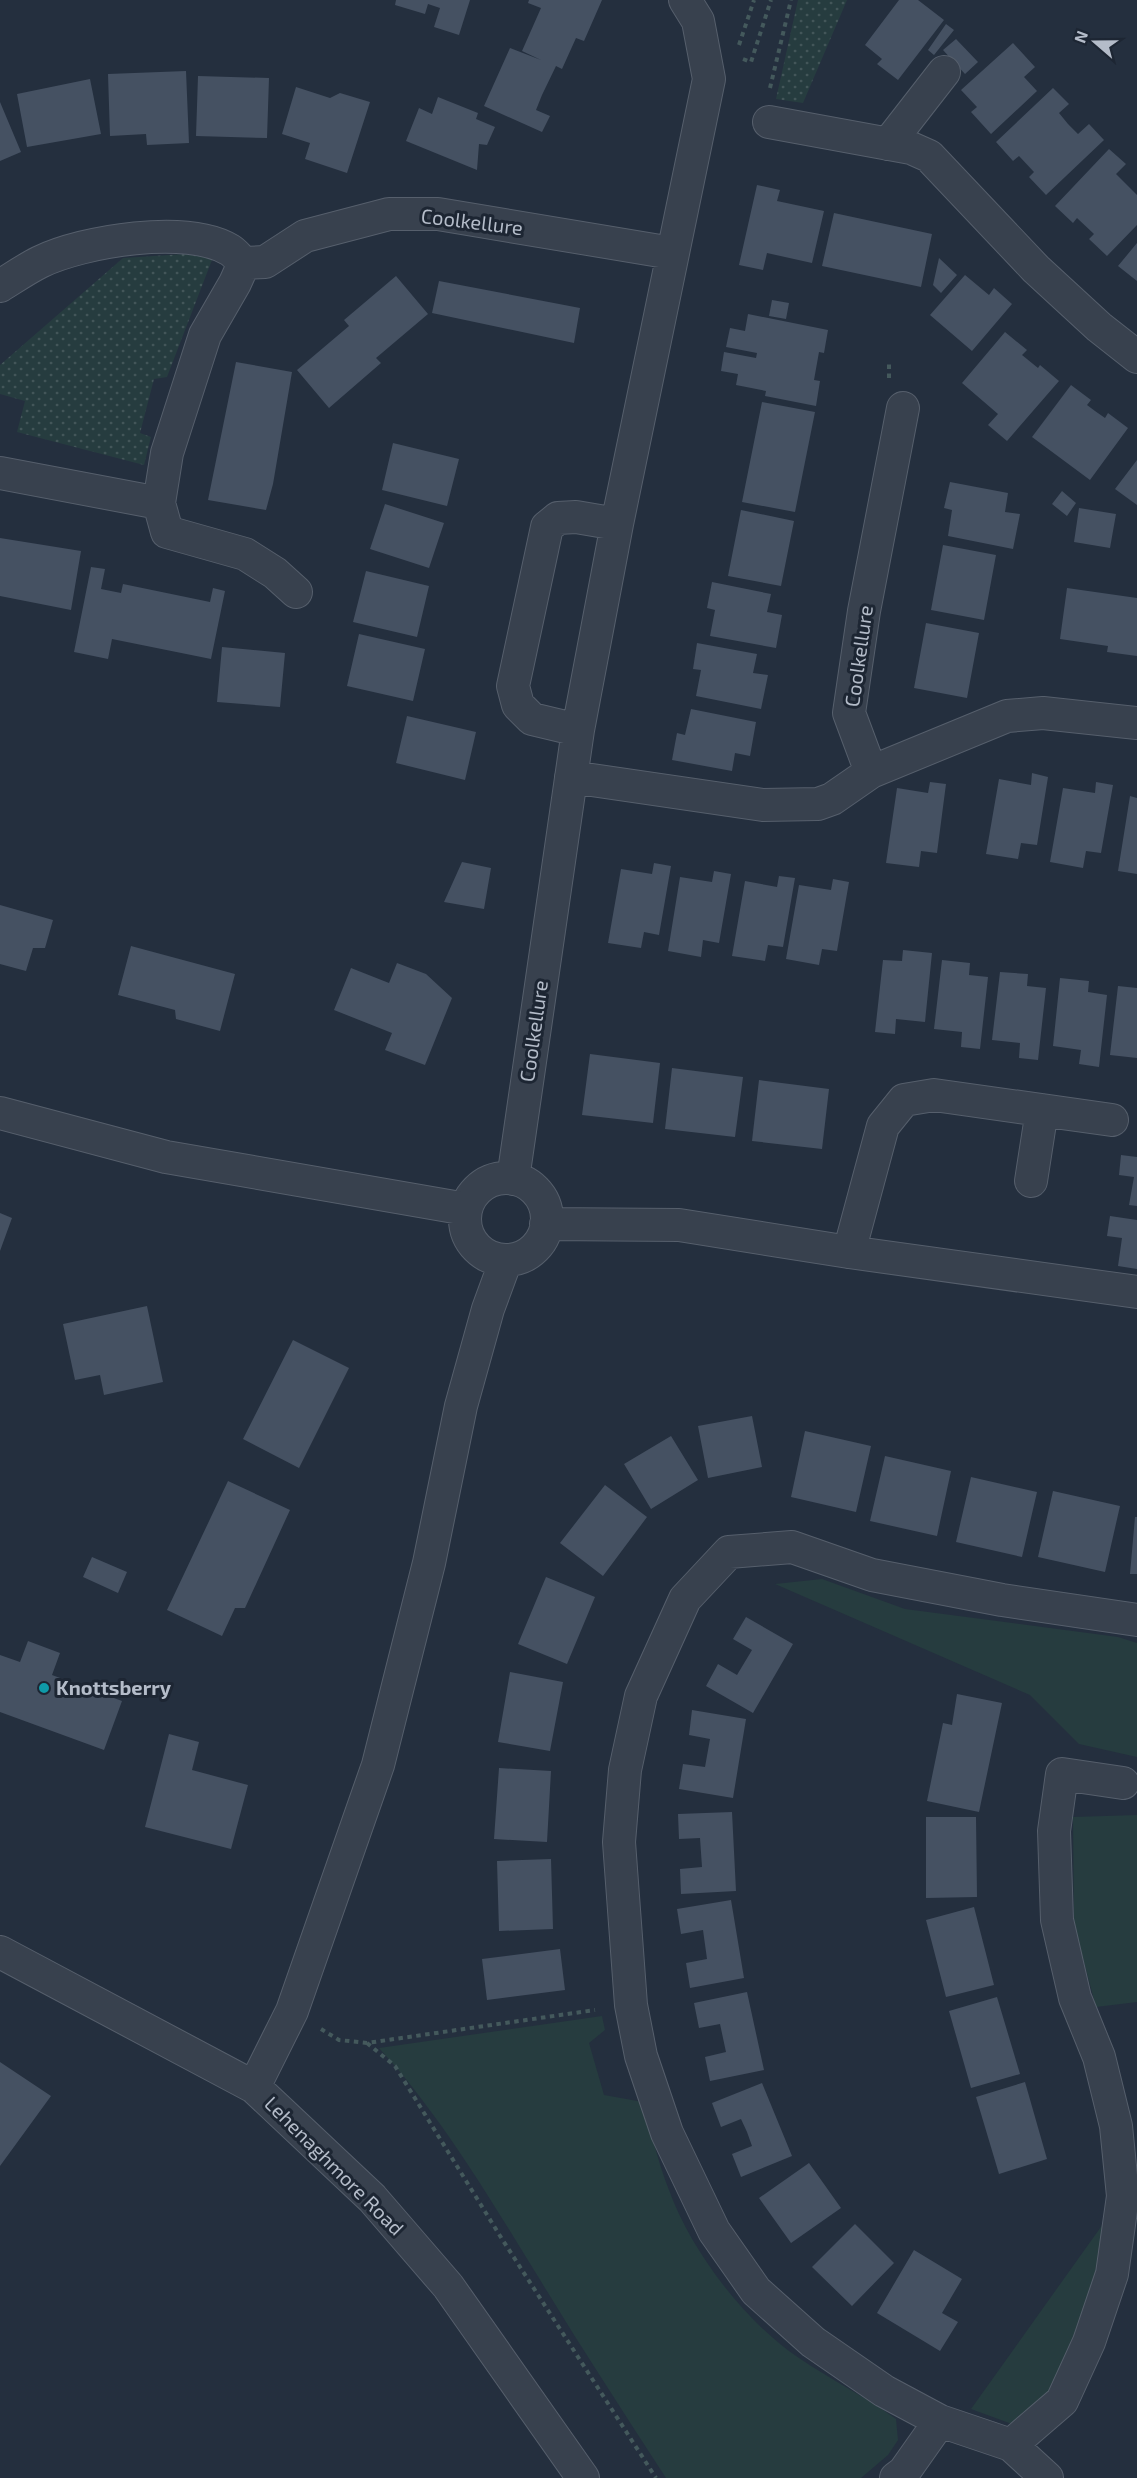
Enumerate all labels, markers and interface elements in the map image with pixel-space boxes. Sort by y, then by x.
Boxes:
north arrow [1065,12,1125,72]
text: N [1070,28,1091,45]
street label: Coolkellure [420,203,524,239]
street label: Coolkellure [839,603,877,708]
street label: Coolkellure [514,978,552,1083]
place label: Knottsberry [56,1675,172,1700]
marker: Knottsberry [37,1681,51,1695]
street label: Lehenaghmore Road [260,2091,409,2240]

